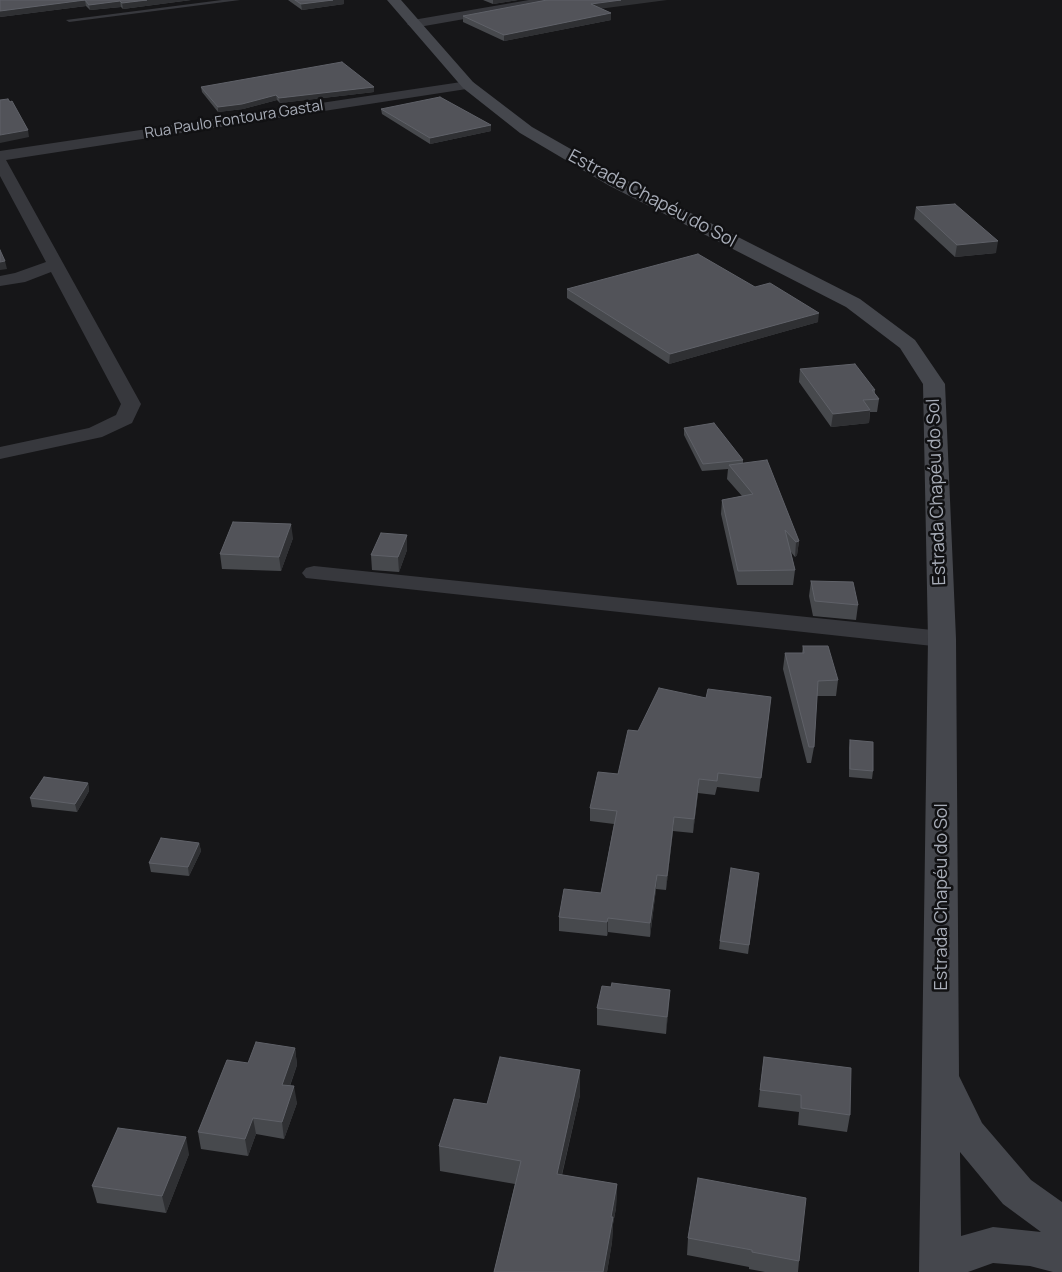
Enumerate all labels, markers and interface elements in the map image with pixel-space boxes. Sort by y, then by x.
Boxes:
street label: Rua Paulo Fontoura Gastal [143,97,325,143]
street label: Estrada Chapéu do Sol [564,146,740,252]
street label: Estrada Chapéu do Sol [923,398,951,586]
street label: Estrada Chapéu do Sol [931,803,953,991]

